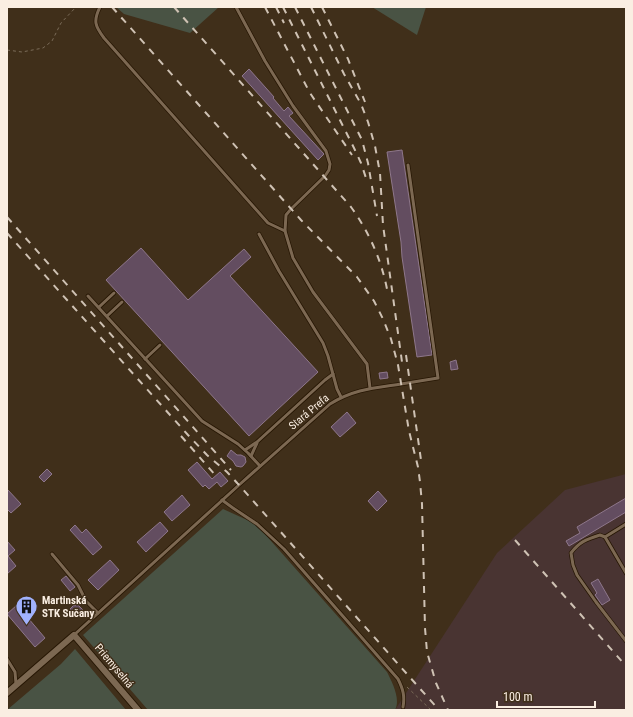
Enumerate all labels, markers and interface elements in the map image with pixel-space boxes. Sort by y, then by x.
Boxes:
street label: Stará Prefa [286,391,332,433]
building icon: Martinská STK Sučany [13,593,39,626]
place label: Martinská STK Sučany [42,594,95,620]
street label: Priemyselná [92,641,136,691]
scale bar [497,683,595,709]
text: 100 m [503,690,533,704]

